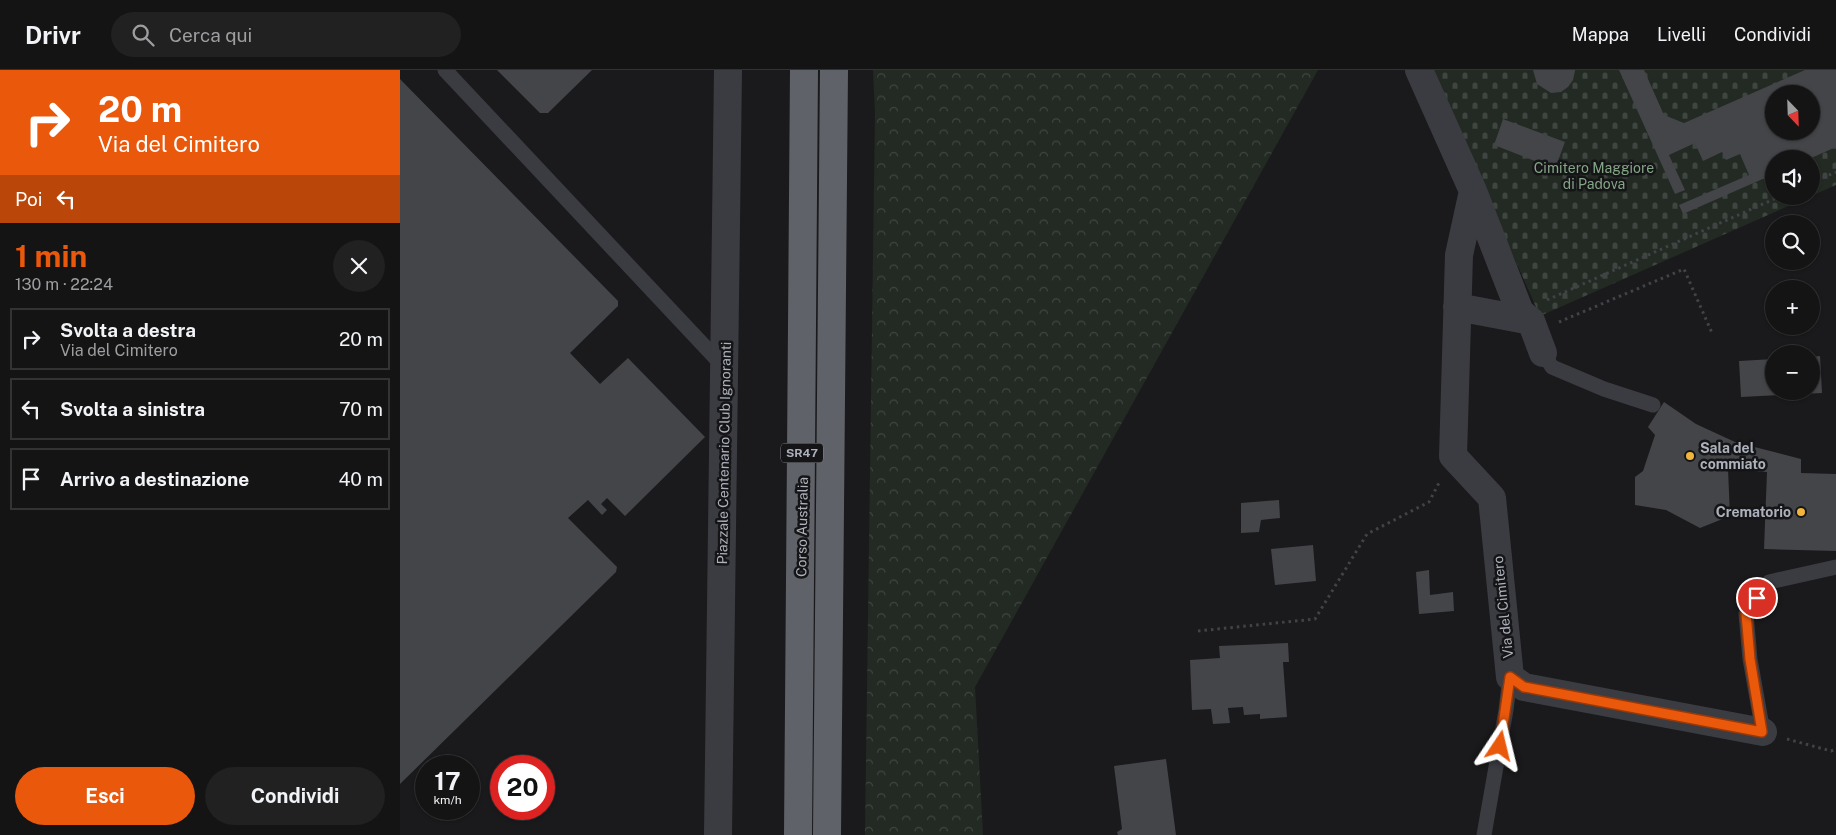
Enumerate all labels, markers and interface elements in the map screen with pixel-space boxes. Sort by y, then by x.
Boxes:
search box [111,12,461,57]
text: Drivr [25,21,81,49]
icon: search [129,21,157,49]
text: Cerca qui [169,24,252,46]
text: Mappa [1572,24,1629,45]
text: Livelli [1657,24,1706,45]
text: Condividi [1734,24,1811,45]
north arrow [1765,85,1820,140]
map controls [1765,85,1820,400]
text: 20 m [98,89,182,130]
icon: right [15,90,80,155]
text: Via del Cimitero [98,131,260,157]
button: sound [1765,150,1820,205]
park label: Cimitero Maggiore di Padova [1534,160,1654,192]
icon: left [52,185,80,213]
text: Poi [15,188,42,210]
button: search [1765,215,1820,270]
text: 1 min [15,238,87,274]
button: close [333,240,385,292]
text: 130 m · 22:24 [15,275,113,294]
button: + [1765,280,1820,335]
text: Svolta a destra [60,319,196,341]
icon: right [17,325,45,353]
text: 20 m [339,328,383,350]
text: Via del Cimitero [60,341,178,360]
street label: Piazzale Centenario Club Ignoranti [714,341,734,565]
button: − [1765,345,1820,400]
icon: left [17,395,45,423]
text: Svolta a sinistra [60,398,205,420]
text: 70 m [339,398,383,420]
place label: Sala del commiato [1700,440,1766,472]
road number: SR47 [781,443,823,462]
marker: Sala del commiato [1684,450,1696,462]
icon: arrive [17,465,45,493]
text: Arrivo a destinazione [60,468,249,490]
text: 40 m [338,468,383,490]
street label: Corso Australia [793,477,811,577]
place label: Crematorio [1716,504,1791,520]
marker: Crematorio [1795,506,1807,518]
street label: Via del Cimitero [1490,555,1516,659]
pin [1736,577,1778,619]
icon: arrive [1743,584,1771,612]
position arrow [1473,719,1525,771]
speed limit sign: 20 [490,755,555,820]
text: 17 [434,766,461,796]
button: Esci [15,767,195,825]
button: Condividi [205,767,385,825]
text: km/h [433,793,462,807]

